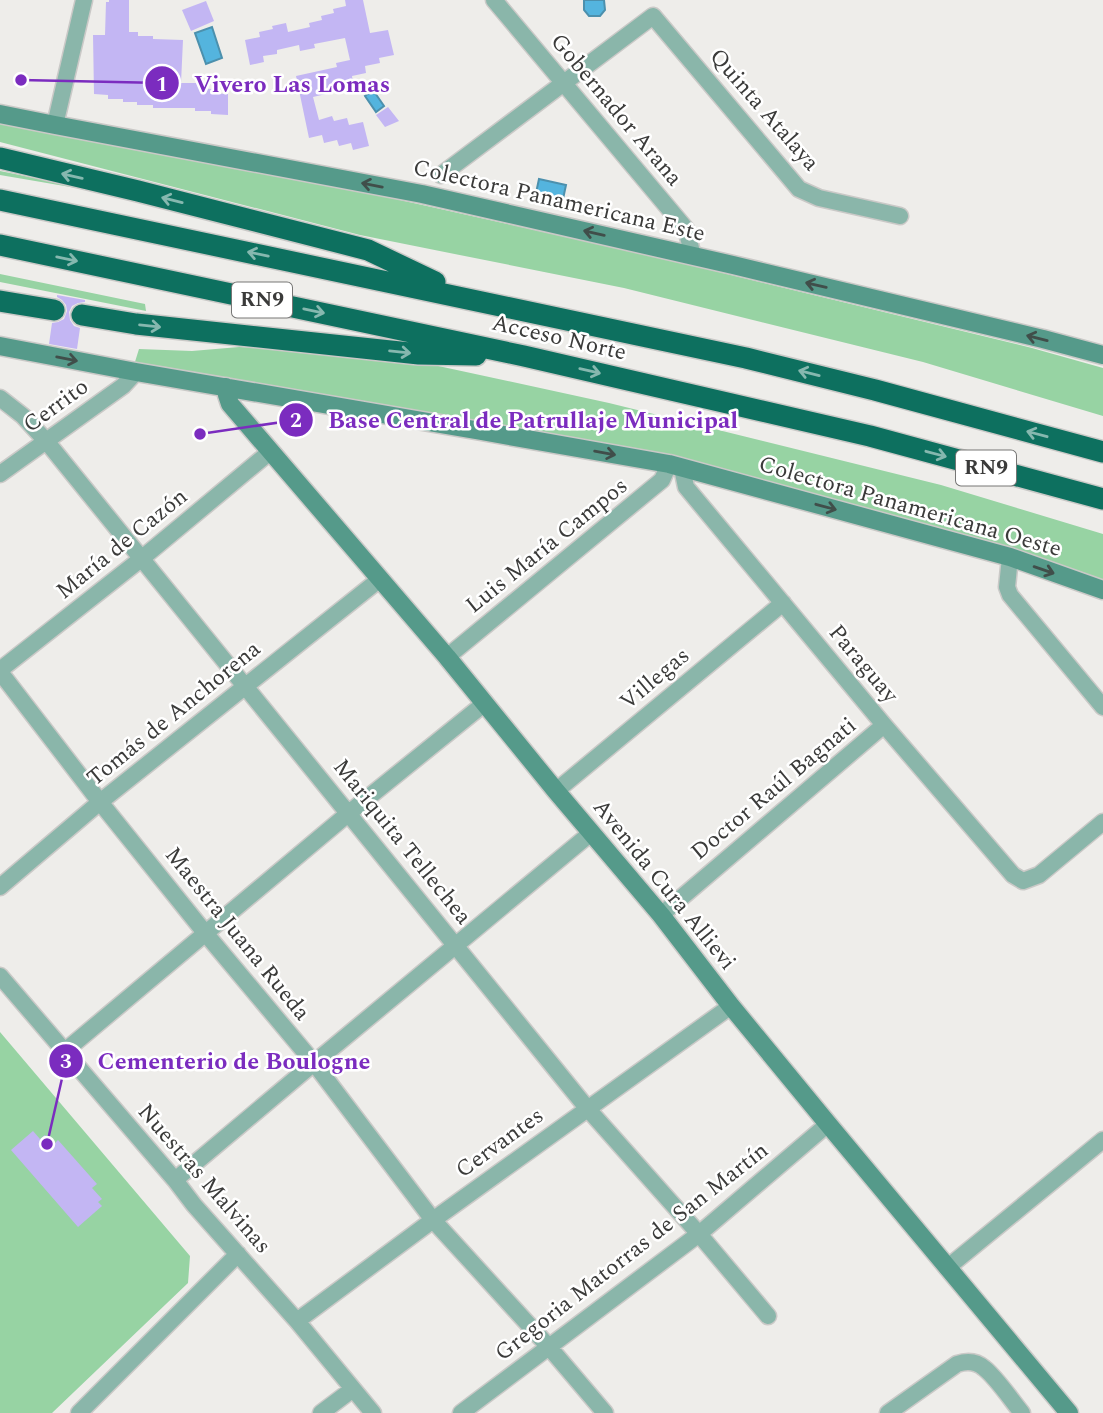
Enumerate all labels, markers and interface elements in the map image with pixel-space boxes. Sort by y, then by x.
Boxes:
street label: Gobernador Arana [541,26,691,194]
street label: Quinta Atalaya [701,41,827,179]
callout: Vivero Las Lomas [145,61,404,106]
text: Vivero Las Lomas [194,67,390,103]
text: 1 [156,69,168,101]
street label: Colectora Panamericana Este [410,150,708,252]
one-way arrow [61,168,84,182]
one-way arrow [361,177,384,191]
one-way arrow [162,193,184,206]
one-way arrow [583,226,606,240]
one-way arrow [247,246,270,260]
one-way arrow [55,253,78,267]
one-way arrow [805,278,828,291]
road number: RN9 [232,282,292,318]
one-way arrow [302,304,325,318]
street label: Acceso Norte [488,306,630,370]
one-way arrow [138,319,161,332]
one-way arrow [1026,331,1049,344]
one-way arrow [389,346,411,359]
one-way arrow [55,352,78,366]
one-way arrow [578,365,601,378]
one-way arrow [798,366,820,379]
street label: Cerrito [16,370,96,442]
callout: Base Central de Patrullaje Municipal [279,397,752,442]
text: Base Central de Patrullaje Municipal [328,403,738,439]
text: 2 [290,405,302,437]
one-way arrow [1026,427,1049,440]
one-way arrow [593,447,616,460]
street label: Colectora Panamericana Oeste [755,447,1065,567]
one-way arrow [924,448,947,461]
road number: RN9 [956,450,1016,486]
street label: Luis María Campos [458,469,636,623]
street label: María de Cazón [49,480,195,608]
one-way arrow [814,502,836,515]
one-way arrow [1033,565,1055,577]
street label: Paraguay [820,617,907,712]
street label: Tomás de Anchorena [79,633,269,795]
street label: Villegas [612,639,698,719]
street label: Doctor Raúl Bagnati [683,709,865,869]
street label: Mariquita Tellechea [324,751,480,933]
street label: Avenida Cura Allievi [584,792,744,978]
street label: Maestra Juana Rueda [156,839,318,1029]
callout: Cementerio de Boulogne [48,1038,384,1083]
text: Cementerio de Boulogne [98,1044,370,1080]
text: 3 [60,1046,72,1078]
street label: Nuestras Malvinas [129,1096,279,1262]
street label: Cervantes [449,1099,551,1187]
street label: Gregoria Matorras de San Martín [488,1134,776,1370]

